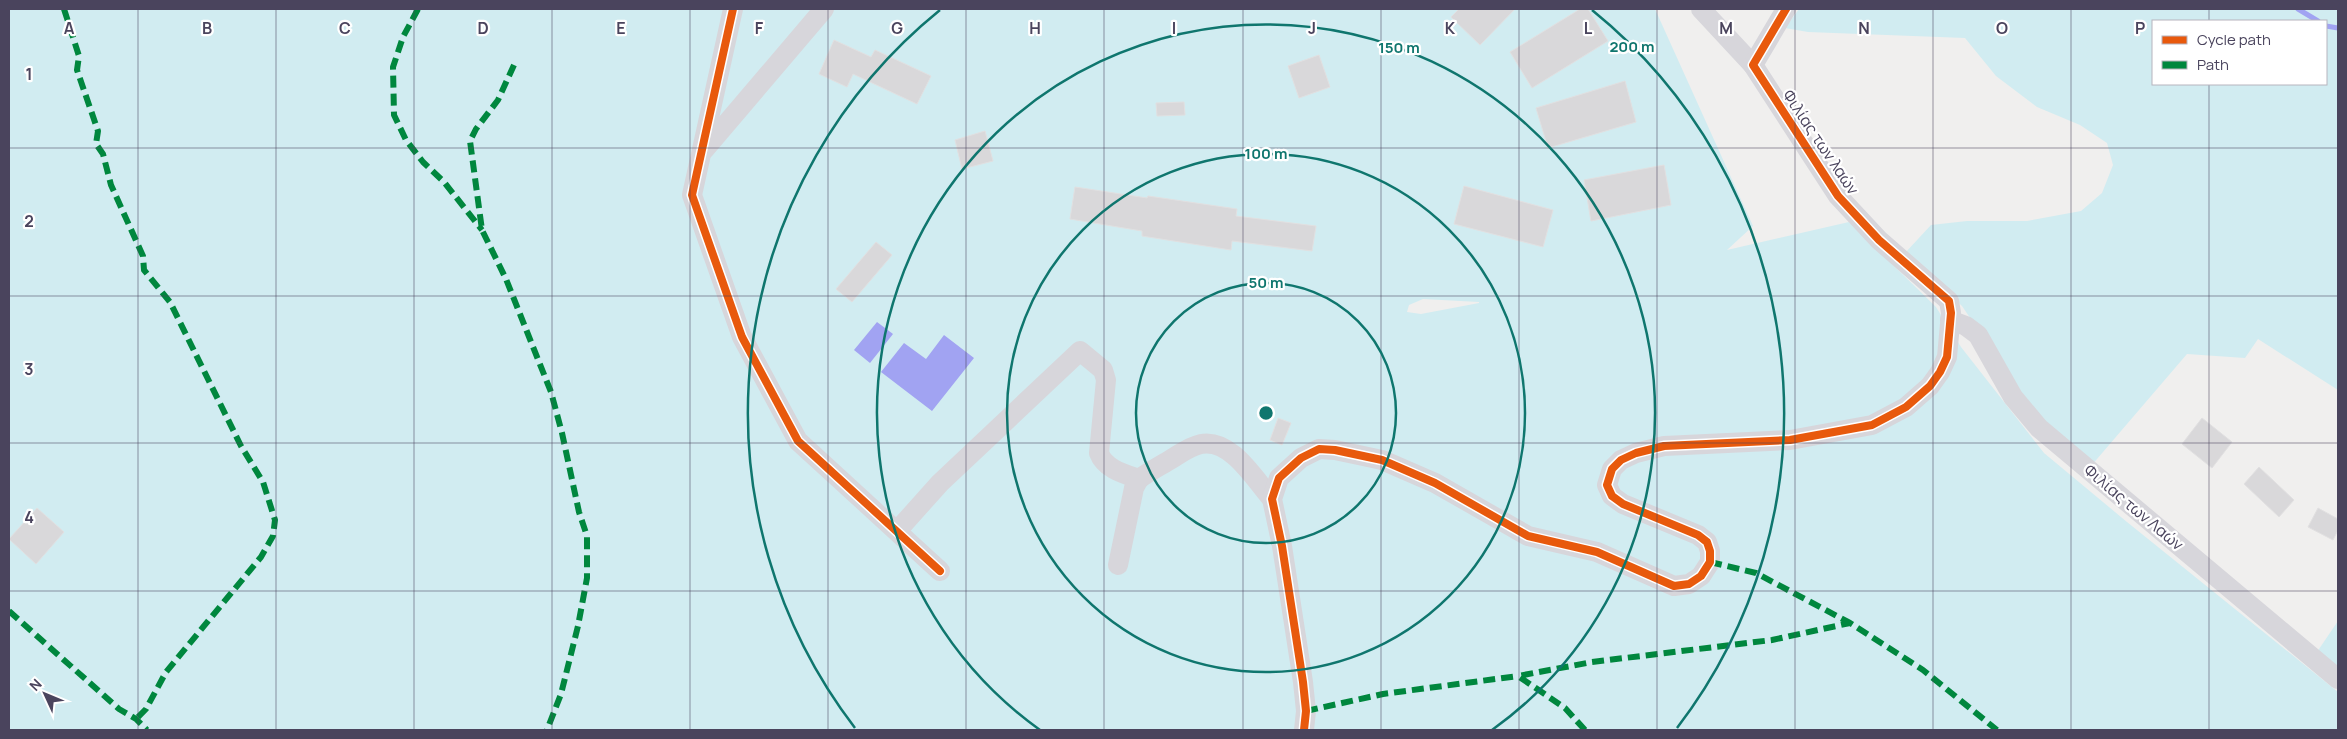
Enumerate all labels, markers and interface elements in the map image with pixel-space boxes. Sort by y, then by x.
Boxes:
text: A [64,17,75,39]
text: B [202,17,212,39]
text: C [339,17,351,39]
text: D [477,17,489,39]
text: E [616,17,626,39]
text: F [755,17,764,39]
text: G [891,17,903,39]
text: H [1029,17,1041,39]
text: I [1172,17,1176,39]
text: J [1308,17,1316,39]
text: K [1445,17,1456,39]
text: L [1584,17,1593,39]
text: M [1719,17,1733,39]
text: N [1858,17,1870,39]
text: O [1996,17,2008,39]
text: P [2135,17,2145,39]
legend [2152,20,2327,85]
text: Cycle path [2197,29,2271,50]
text: 200 m [1609,36,1655,57]
text: 150 m [1378,37,1420,58]
text: Path [2197,54,2229,75]
text: 1 [25,63,33,85]
street label: Φιλίας των λαών [1778,85,1864,199]
text: 100 m [1245,143,1287,164]
text: 2 [24,210,34,232]
text: 50 m [1248,272,1284,293]
text: 3 [24,358,34,380]
centre of rings [1257,404,1275,422]
street label: Φιλίας των Λαών [2080,459,2188,555]
text: 4 [24,506,34,528]
north arrow [20,669,70,719]
text: N [25,674,46,695]

